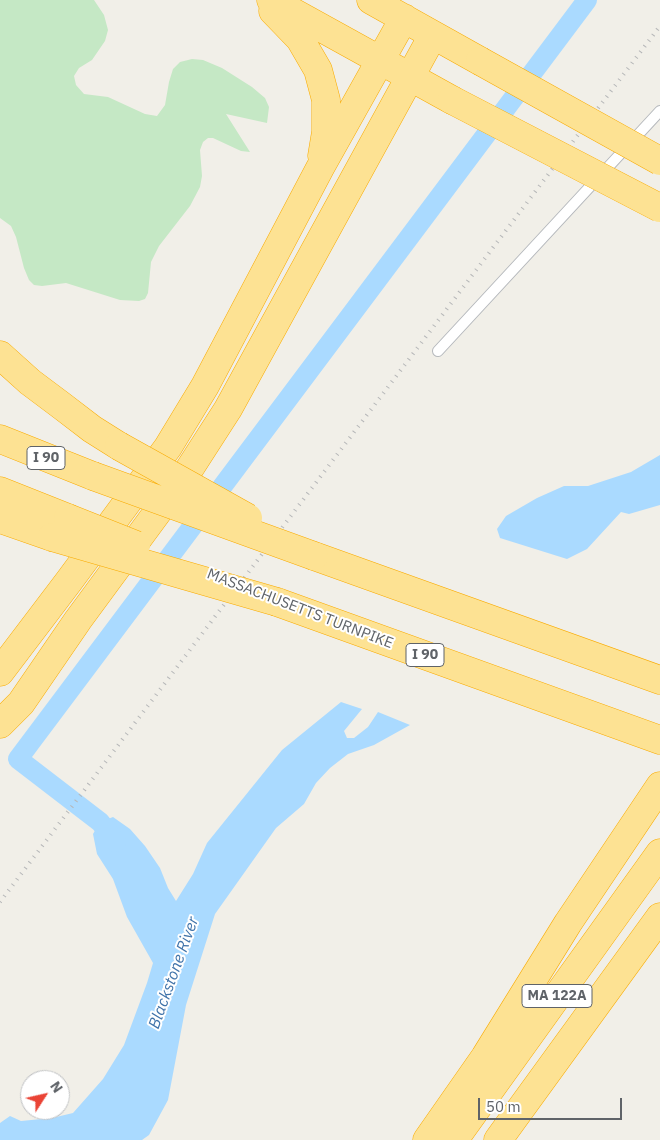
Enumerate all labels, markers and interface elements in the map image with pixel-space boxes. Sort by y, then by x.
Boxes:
road number: I 90 [27,446,65,469]
street label: MASSACHUSETTS TURNPIKE [204,565,396,653]
road number: I 90 [406,644,444,666]
water label: Blackstone River [145,914,203,1032]
road number: MA 122A [522,984,592,1008]
north arrow [20,1070,70,1120]
text: N [46,1078,67,1096]
scale bar [480,1088,624,1120]
text: 50 m [486,1097,521,1116]

